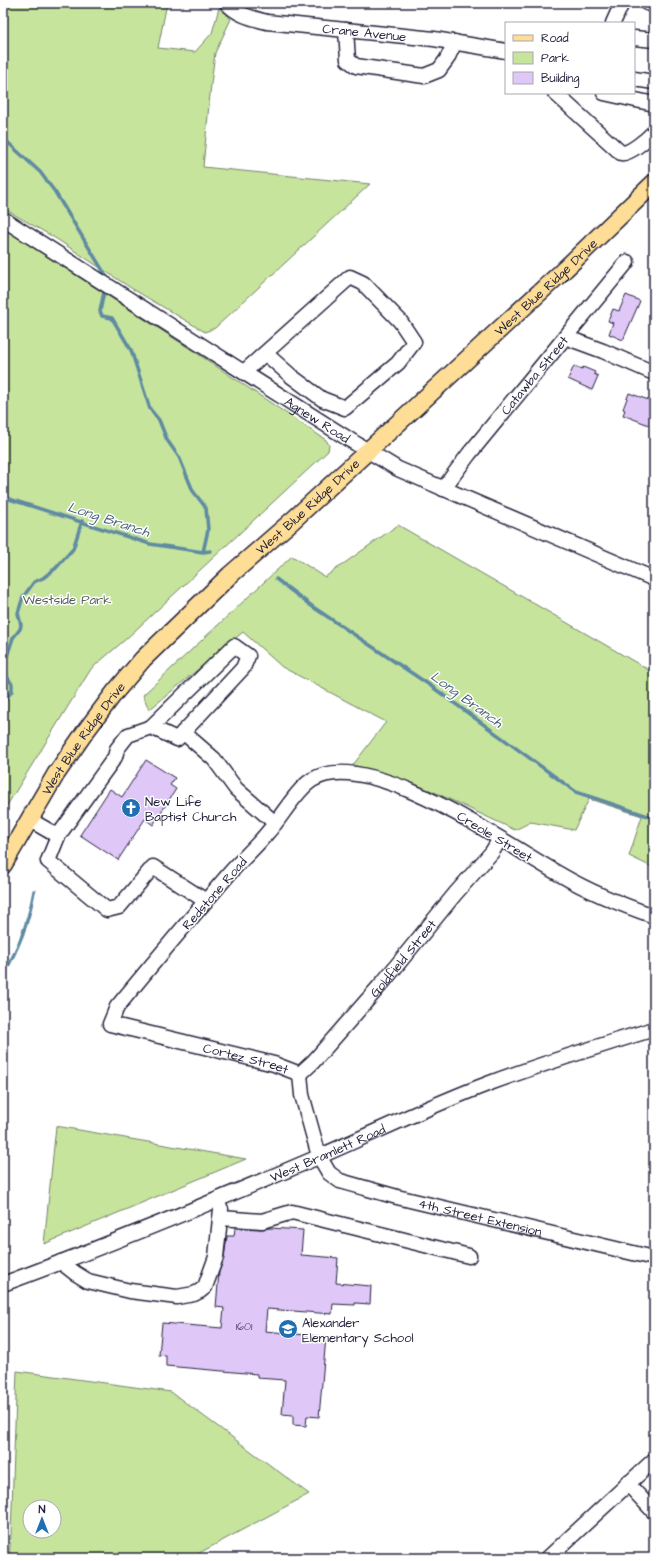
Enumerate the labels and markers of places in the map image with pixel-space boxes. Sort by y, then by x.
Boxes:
place label: New Life Baptist Church [145,793,237,826]
church icon: New Life Baptist Church [120,797,142,819]
place label: Alexander Elementary School [302,1314,414,1348]
school or university icon: Alexander Elementary School [277,1318,299,1340]

